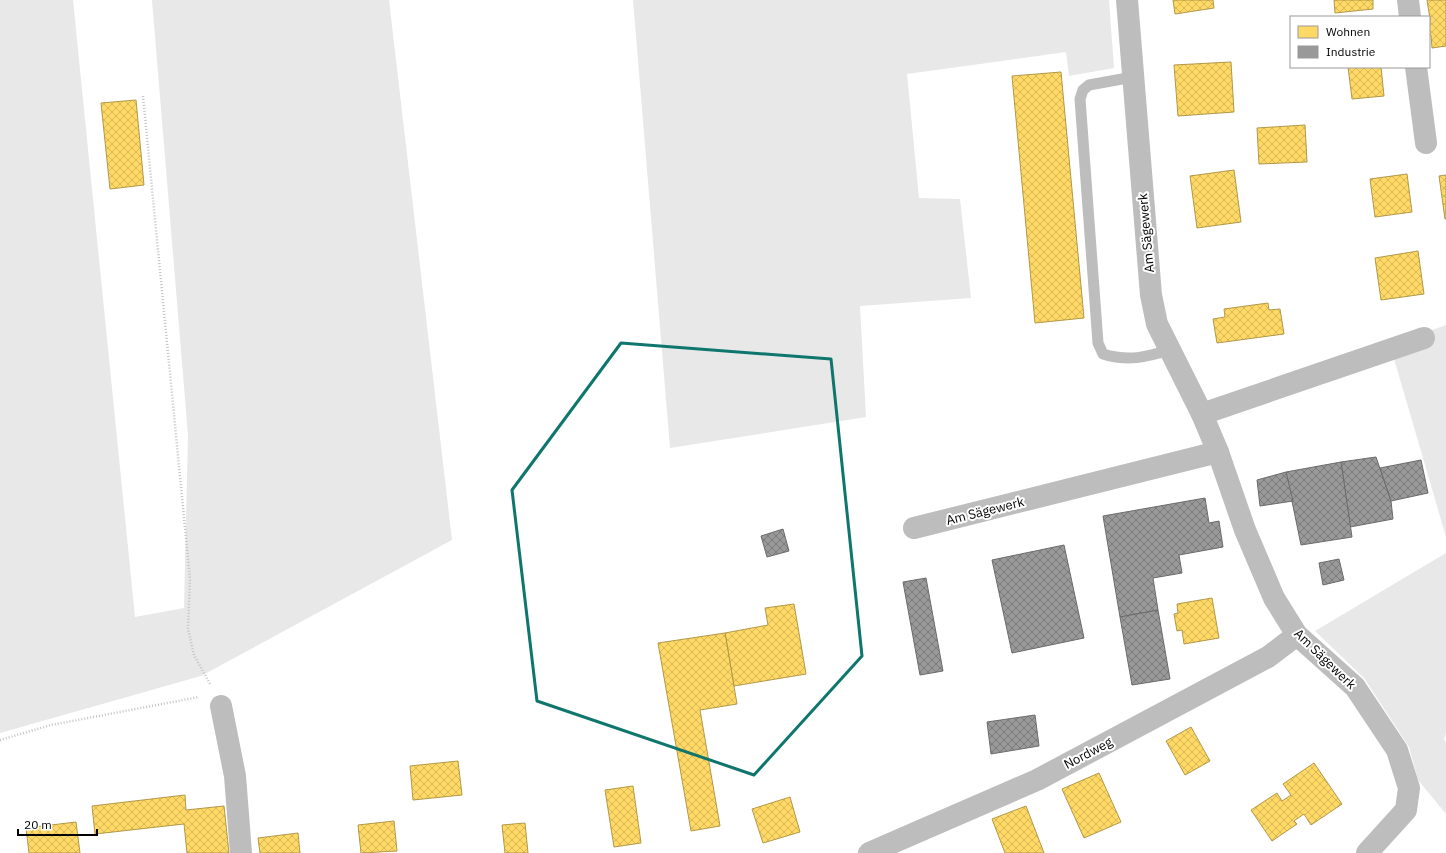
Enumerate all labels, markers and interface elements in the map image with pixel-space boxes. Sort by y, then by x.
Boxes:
legend [1290,16,1430,68]
text: Wohnen [1326,24,1370,39]
text: Industrie [1326,44,1376,59]
street label: Am Sägewerk [1134,192,1158,273]
street label: Am Sägewerk [944,493,1026,529]
street label: Am Sägewerk [1290,625,1360,693]
street label: Nordweg [1061,733,1115,773]
scale bar [18,811,97,837]
text: 20 m [24,817,52,832]

